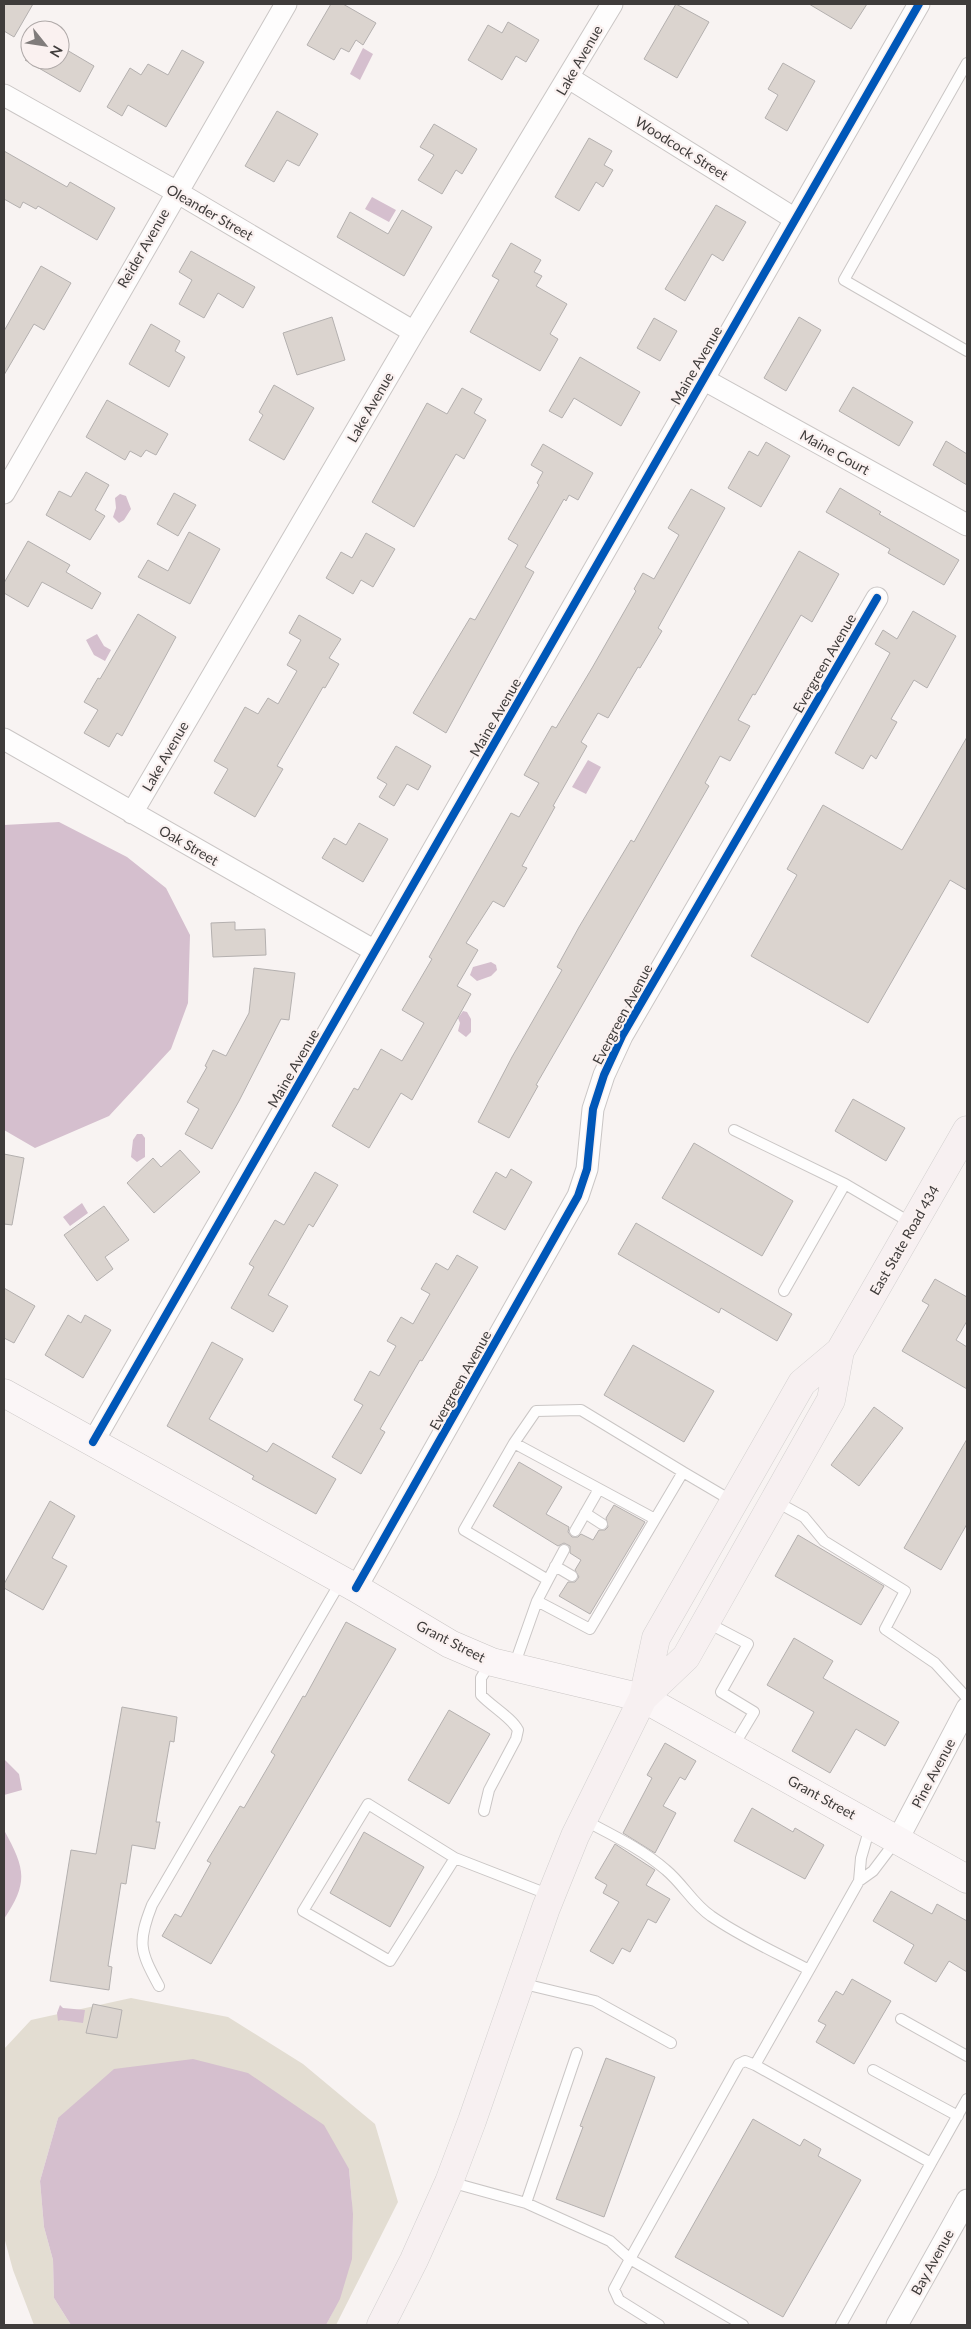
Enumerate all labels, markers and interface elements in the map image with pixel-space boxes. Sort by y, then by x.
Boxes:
north arrow [20,20,70,70]
street label: Lake Avenue [552,22,606,98]
text: N [47,43,67,61]
street label: Woodcock Street [632,113,732,183]
street label: Oleander Street [164,180,256,244]
street label: Reider Avenue [113,205,173,291]
street label: Maine Avenue [667,323,725,407]
street label: Lake Avenue [343,369,397,445]
street label: Maine Court [797,426,873,478]
street label: Evergreen Avenue [789,611,859,715]
street label: Maine Avenue [466,675,524,759]
street label: Lake Avenue [138,718,192,794]
street label: Oak Street [156,821,222,869]
street label: Evergreen Avenue [588,961,656,1067]
street label: Maine Avenue [264,1026,322,1110]
street label: East State Road 434 [866,1182,942,1298]
street label: Evergreen Avenue [426,1327,494,1433]
street label: Grant Street [414,1616,488,1666]
street label: Pine Avenue [908,1735,958,1811]
street label: Grant Street [785,1771,859,1823]
street label: Bay Avenue [907,2226,957,2298]

